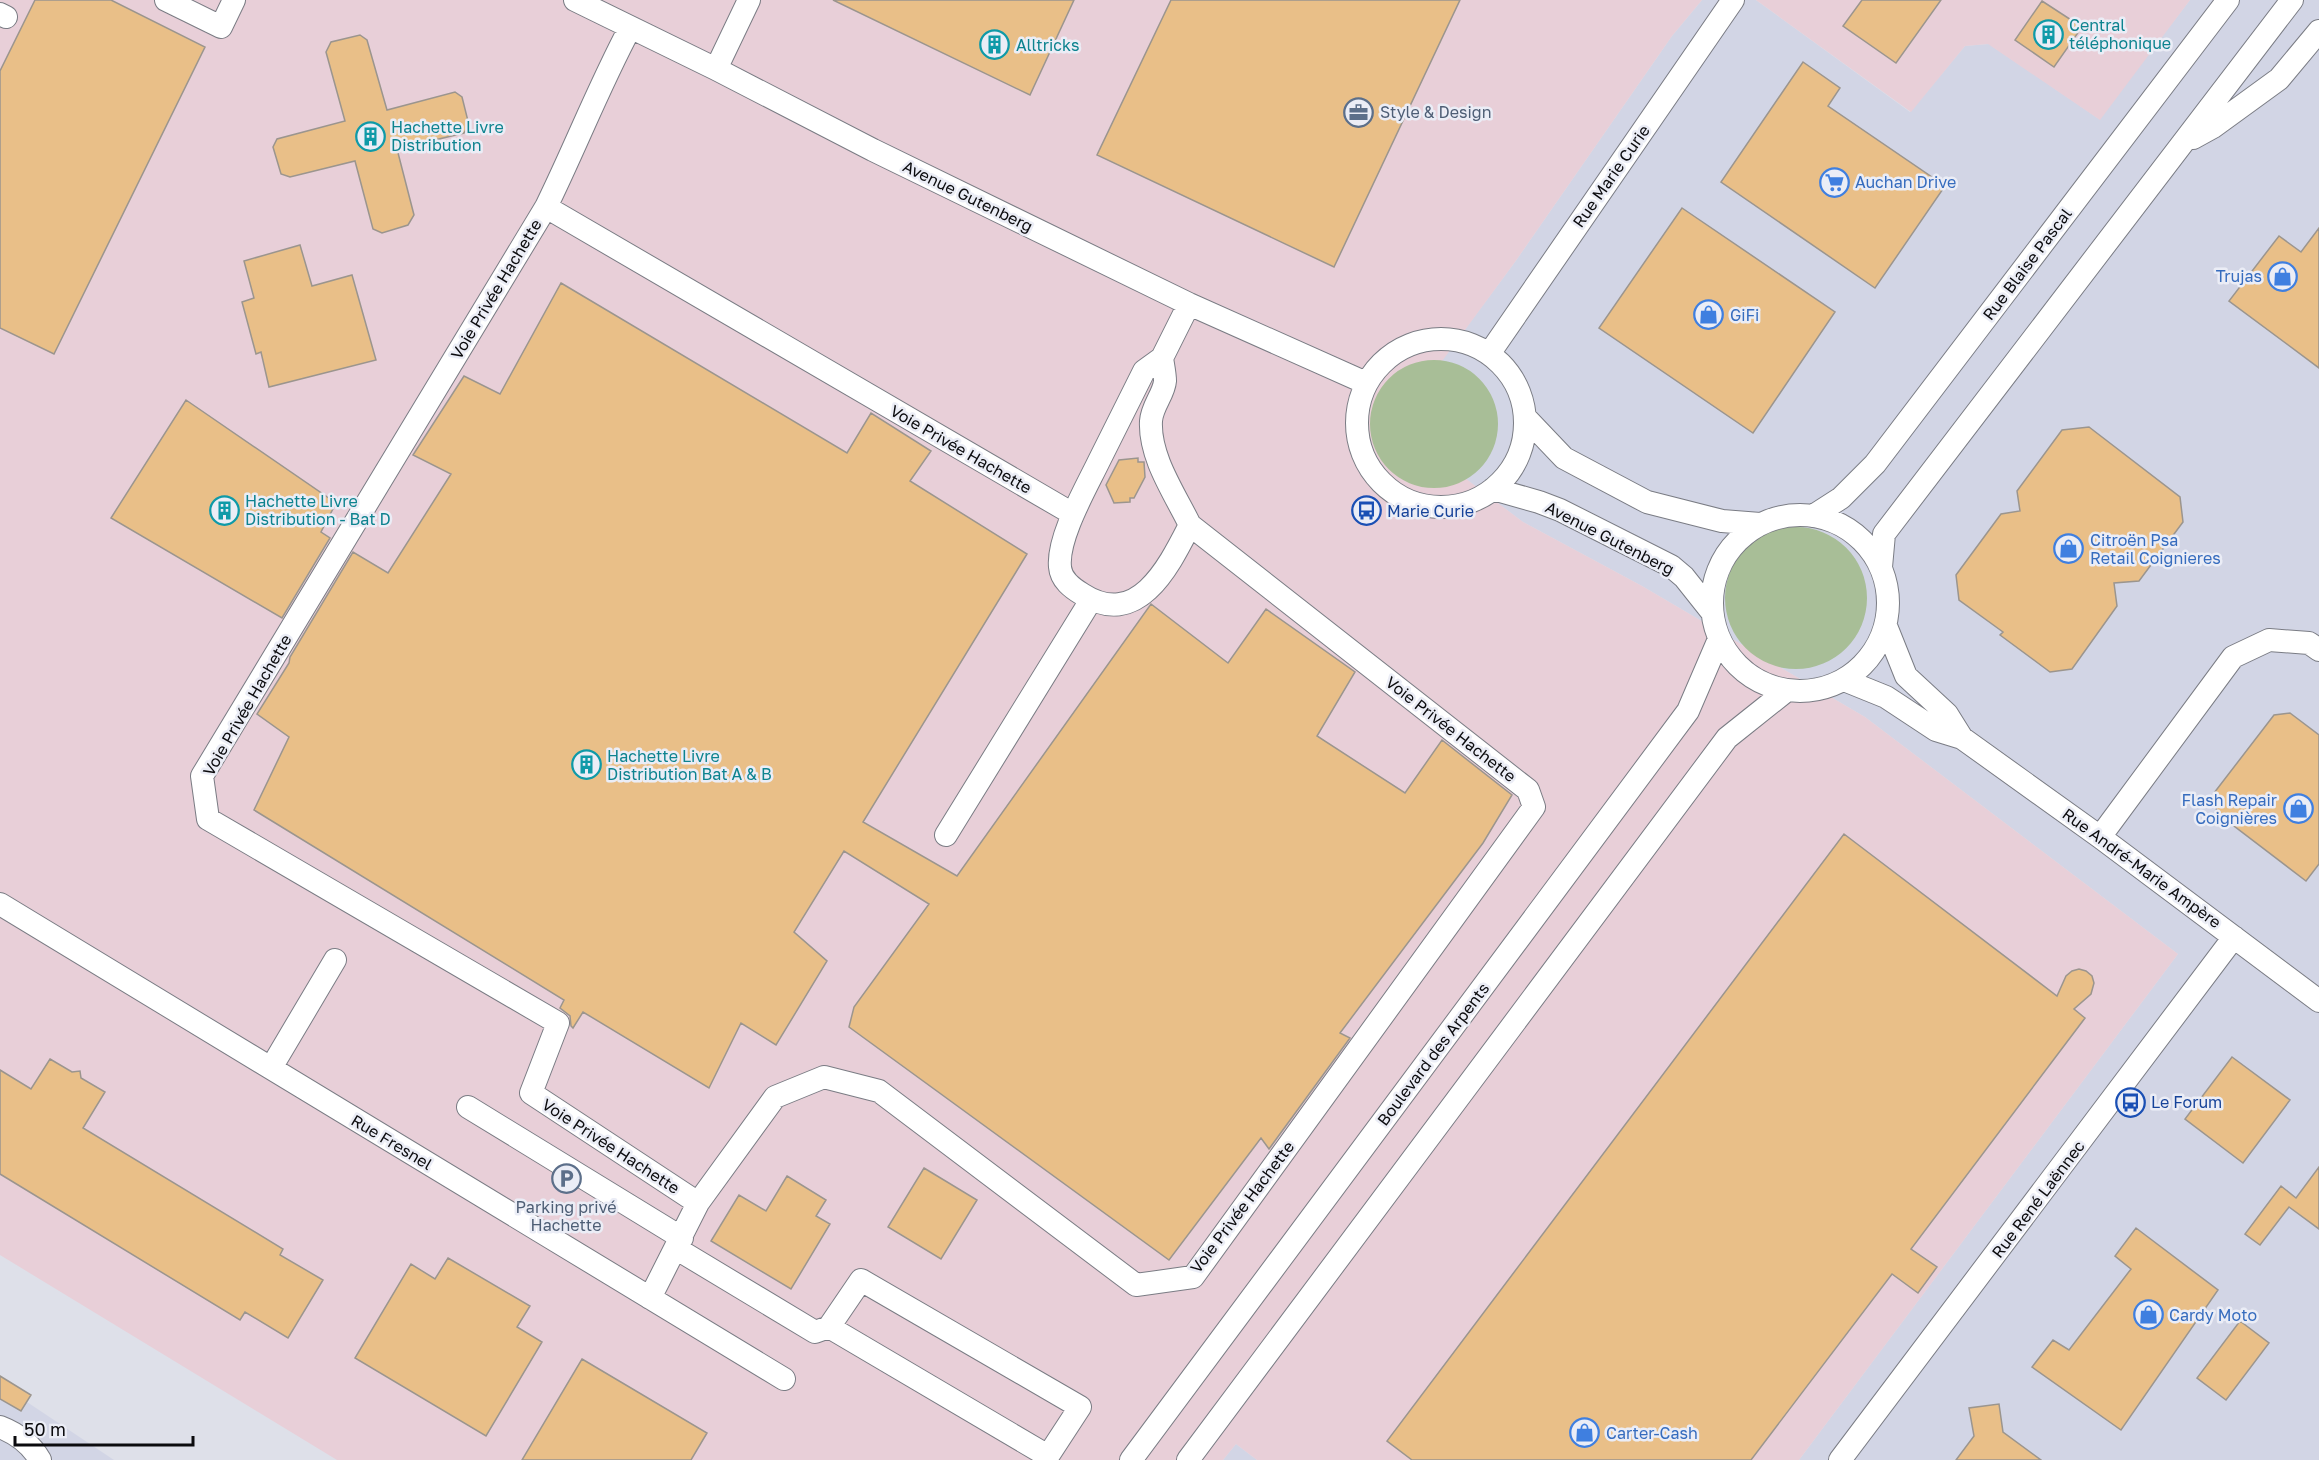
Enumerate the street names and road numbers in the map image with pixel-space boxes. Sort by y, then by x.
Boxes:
street label: Rue Marie Curie [1568,121,1654,231]
street label: Avenue Gutenberg [900,156,1036,236]
street label: Rue Blaise Pascal [1978,204,2076,324]
street label: Voie Privée Hachette [446,215,546,363]
street label: Voie Privée Hachette [887,400,1035,498]
street label: Avenue Gutenberg [1542,497,1678,579]
street label: Voie Privée Hachette [198,631,296,779]
street label: Voie Privée Hachette [1382,672,1520,786]
street label: Rue André-Marie Ampère [2059,804,2225,932]
street label: Boulevard des Arpents [1373,979,1493,1129]
street label: Voie Privée Hachette [538,1094,684,1198]
street label: Rue Fresnel [348,1110,436,1174]
street label: Rue René Laënnec [1987,1136,2089,1262]
street label: Voie Privée Hachette [1186,1137,1298,1277]

